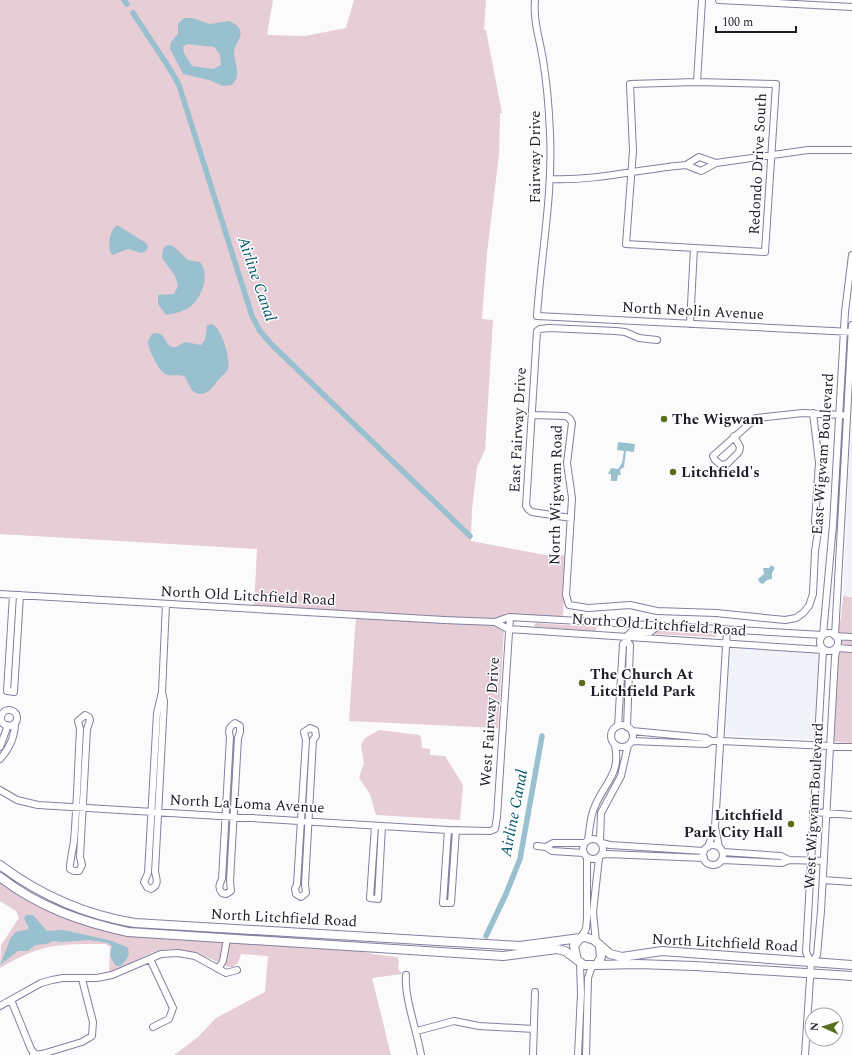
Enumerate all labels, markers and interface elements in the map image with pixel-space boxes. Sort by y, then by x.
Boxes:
scale bar [716,8,796,34]
text: 100 m [722,13,753,32]
street label: Redondo Drive South [743,92,773,235]
street label: Fairway Drive [524,110,547,204]
water label: Airline Canal [231,232,283,325]
street label: North Neolin Avenue [621,296,765,326]
street label: East Fairway Drive [503,367,533,493]
street label: East Wigwam Boulevard [806,372,840,536]
place label: The Wigwam [672,408,764,431]
marker: The Wigwam [659,414,669,424]
street label: North Wigwam Road [543,425,569,565]
place label: Litchfield's [681,461,760,484]
marker: Litchfield's [668,467,678,477]
street label: North Old Litchfield Road [160,580,336,612]
street label: North Old Litchfield Road [571,607,747,643]
street label: West Fairway Drive [474,656,506,788]
place label: The Church At Litchfield Park [590,663,695,703]
marker: The Church At Litchfield Park [577,678,587,688]
street label: West Wigwam Boulevard [798,722,830,890]
water label: Airline Canal [494,767,534,860]
street label: North La Loma Avenue [169,788,325,820]
place label: Litchfield Park City Hall [684,804,783,844]
marker: Litchfield Park City Hall [786,819,796,829]
street label: North Litchfield Road [210,903,358,933]
street label: North Litchfield Road [651,928,799,958]
north arrow [804,1007,844,1047]
text: N [806,1022,823,1031]

